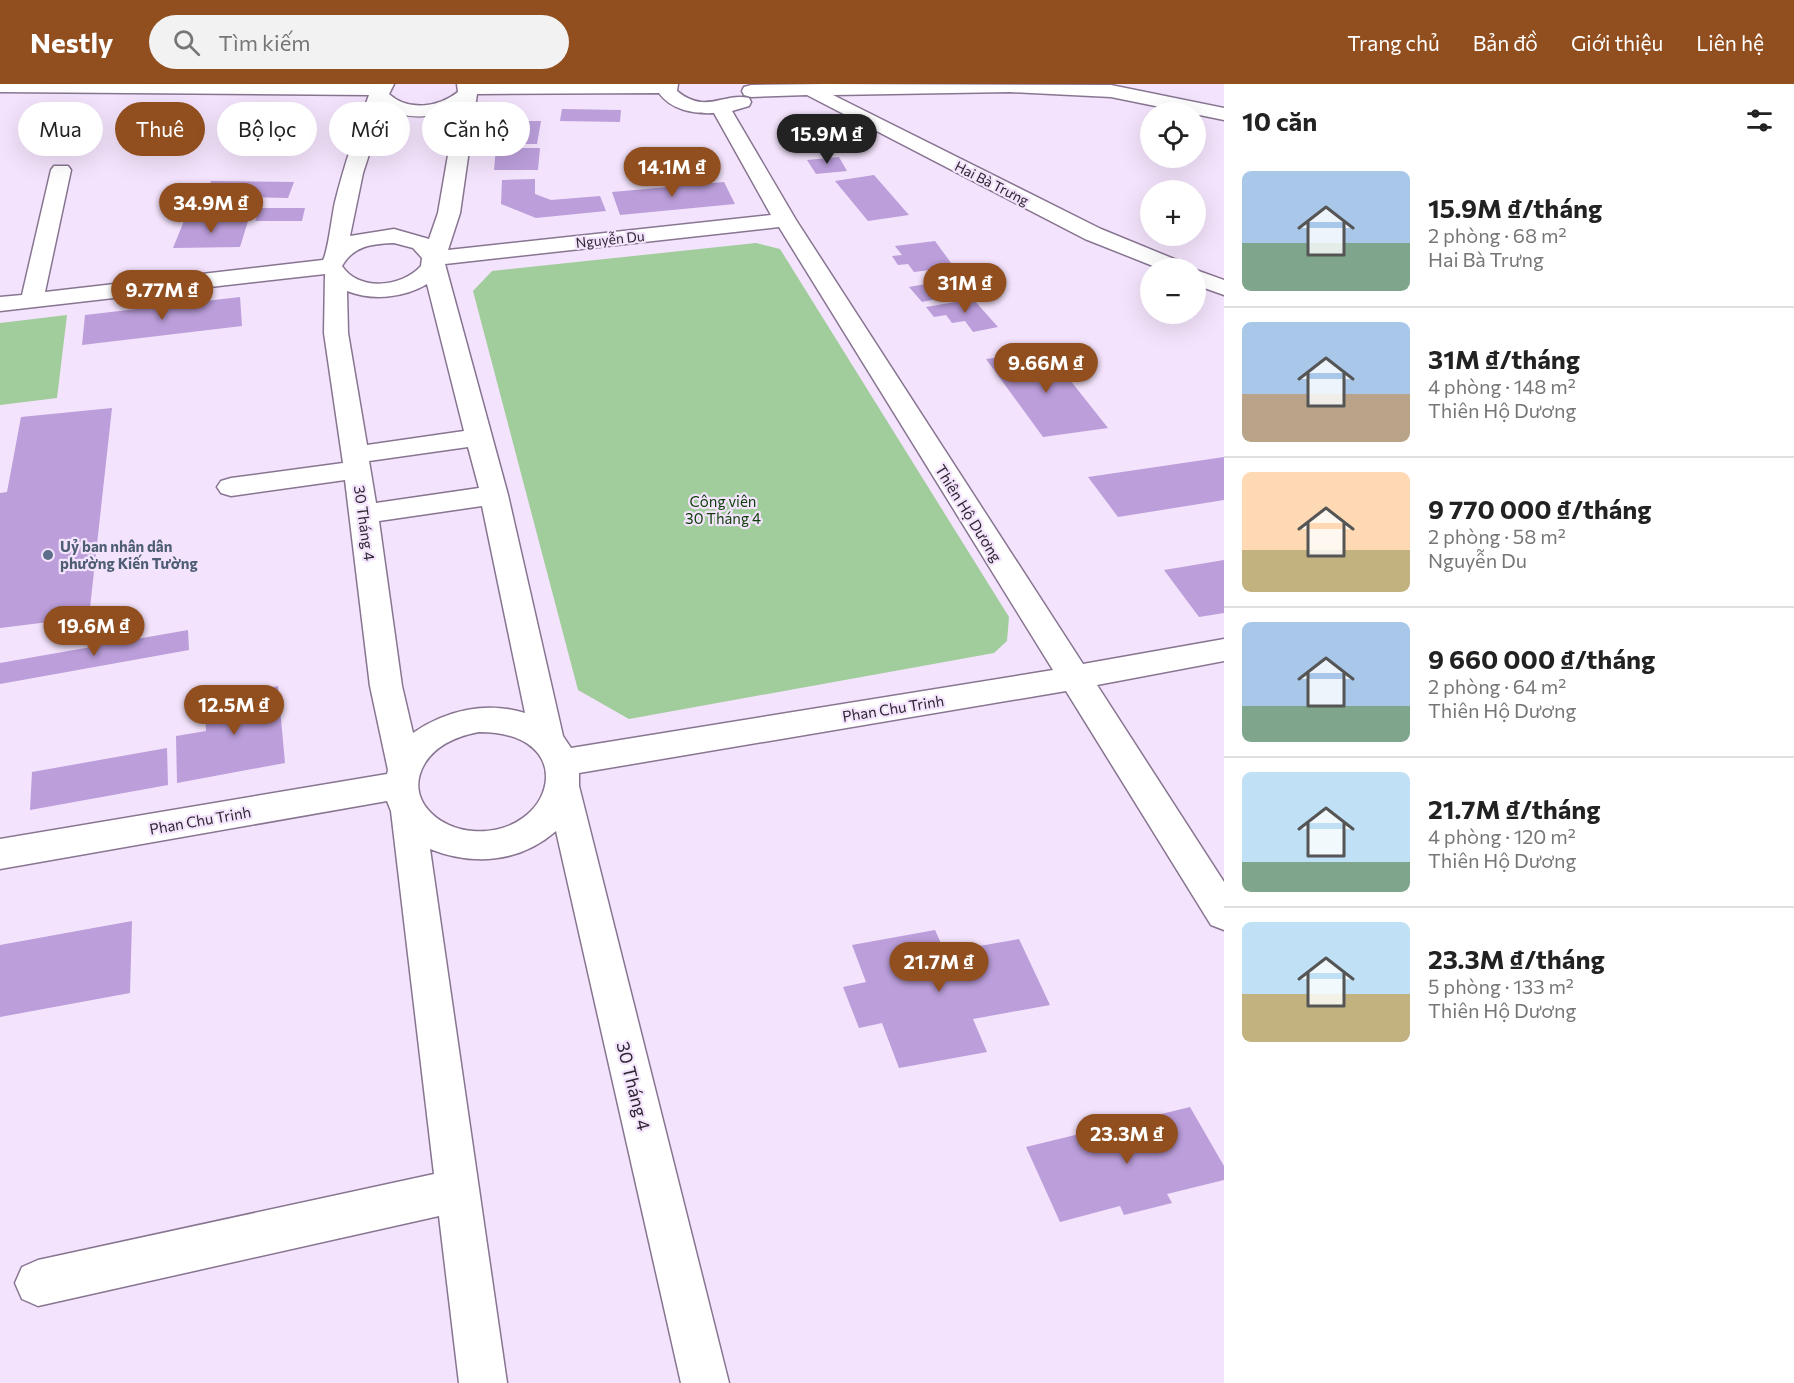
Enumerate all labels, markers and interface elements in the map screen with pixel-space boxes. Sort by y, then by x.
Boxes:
search box [149,15,569,69]
text: Nestly [30,25,113,59]
icon: search [170,26,203,59]
text: Tìm kiếm [218,29,310,56]
text: Trang chủ [1347,30,1440,55]
text: Bản đồ [1473,30,1538,55]
text: Giới thiệu [1571,30,1663,55]
text: Liên hệ [1696,30,1764,55]
chip: Mua [18,102,103,156]
chip: Thuê [115,102,205,156]
chip: Bộ lọc [217,102,317,156]
chip: Mới [329,102,410,156]
chip: Căn hộ [422,102,530,156]
map controls [1140,102,1206,324]
button: locate [1140,102,1206,168]
icon: filters [1743,104,1776,137]
text: 10 căn [1242,105,1317,136]
pin: 15.9M ₫ [772,114,882,165]
text: 15.9M ₫ [791,121,863,145]
pin: 14.1M ₫ [617,147,727,198]
text: 14.1M ₫ [638,154,706,178]
street label: Hai Bà Trưng [952,157,1032,209]
button: + [1140,180,1206,246]
pin: 34.9M ₫ [156,183,266,234]
text: 34.9M ₫ [173,190,249,214]
text: 15.9M ₫/tháng [1428,192,1602,223]
icon: home [1290,195,1362,267]
text: 2 phòng · 68 m² [1428,223,1566,247]
street label: Nguyễn Du [575,227,645,251]
text: Hai Bà Trưng [1428,247,1544,271]
button: − [1140,258,1206,324]
pin: 31M ₫ [923,263,1007,314]
pin: 9.77M ₫ [107,270,217,321]
text: 31M ₫ [937,270,993,294]
text: 9.77M ₫ [125,277,199,301]
pin: 9.66M ₫ [991,343,1101,394]
text: 31M ₫/tháng [1428,343,1580,374]
icon: home [1290,346,1362,418]
text: 9.66M ₫ [1008,350,1084,374]
text: 4 phòng · 148 m² [1428,374,1576,398]
text: Thiên Hộ Dương [1428,398,1576,422]
street label: Thiên Hộ Dương [932,461,1006,565]
street label: 30 Tháng 4 [351,484,379,562]
park label: Công viên 30 Tháng 4 [685,492,761,527]
text: 9 770 000 ₫/tháng [1428,493,1652,524]
icon: home [1290,496,1362,568]
text: 2 phòng · 58 m² [1428,524,1566,548]
place label: Uỷ ban nhân dân phường Kiến Tường [60,537,198,572]
marker: Uỷ ban nhân dân phường Kiến Tường [41,548,55,562]
text: Nguyễn Du [1428,548,1527,572]
pin: 19.6M ₫ [39,606,149,657]
text: 19.6M ₫ [58,613,130,637]
text: 9 660 000 ₫/tháng [1428,643,1655,674]
icon: home [1290,646,1362,718]
text: 2 phòng · 64 m² [1428,674,1566,698]
pin: 12.5M ₫ [179,685,289,736]
street label: Phan Chu Trinh [841,691,945,725]
text: 12.5M ₫ [198,692,270,716]
text: Thiên Hộ Dương [1428,698,1576,722]
text: 21.7M ₫/tháng [1428,793,1601,824]
icon: home [1290,796,1362,868]
street label: Phan Chu Trinh [148,802,252,838]
text: 4 phòng · 120 m² [1428,824,1576,848]
text: Thiên Hộ Dương [1428,848,1576,872]
pin: 21.7M ₫ [884,942,994,993]
text: 23.3M ₫/tháng [1428,943,1605,974]
icon: home [1290,946,1362,1018]
text: 21.7M ₫ [903,949,975,973]
text: 5 phòng · 133 m² [1428,974,1574,998]
text: Thiên Hộ Dương [1428,998,1576,1022]
street label: 30 Tháng 4 [612,1039,656,1133]
pin: 23.3M ₫ [1072,1114,1182,1165]
text: 23.3M ₫ [1090,1121,1164,1145]

